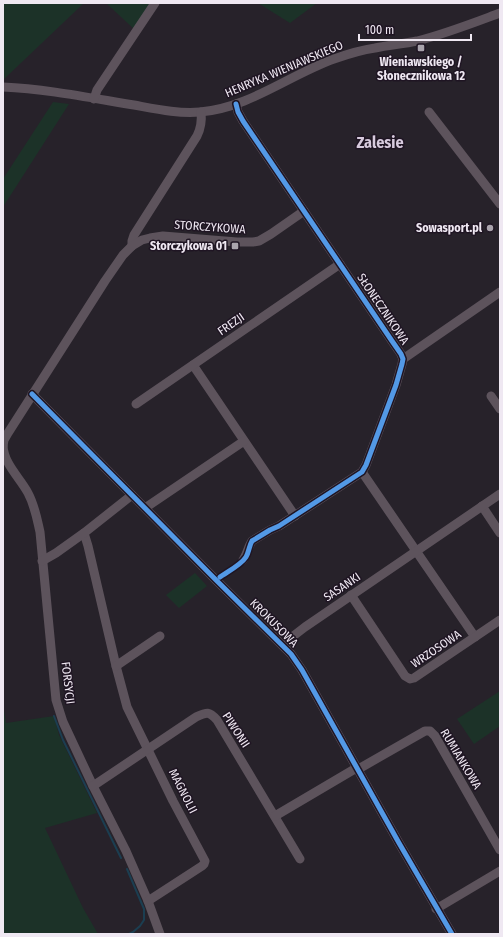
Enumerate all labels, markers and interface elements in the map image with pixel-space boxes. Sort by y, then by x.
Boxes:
scale bar [359,16,471,42]
text: 100 m [365,23,394,37]
street label: HENRYKA WIENIAWSKIEGO [223,38,345,100]
marker: Wieniawskiego / Słonecznikowa 12 [416,43,426,53]
place label: Wieniawskiego / Słonecznikowa 12 [377,55,465,83]
district label: Zalesie [356,133,404,152]
street label: STORCZYKOWA [174,218,247,237]
place label: Sowasport.pl [416,221,483,235]
marker: Sowasport.pl [485,223,495,233]
place label: Storczykowa 01 [150,239,227,253]
marker: Storczykowa 01 [230,241,240,251]
street label: SŁONECZNIKOWA [354,271,412,348]
street label: FREZJI [215,310,247,338]
street label: SASANKI [321,570,363,604]
street label: KROKUSOWA [247,596,301,650]
street label: WRZOSOWA [408,627,464,671]
street label: FORSYCJI [58,661,78,705]
street label: PIWONII [219,710,253,750]
street label: RUMIANKOWA [438,726,485,792]
street label: MAGNOLII [166,766,200,816]

